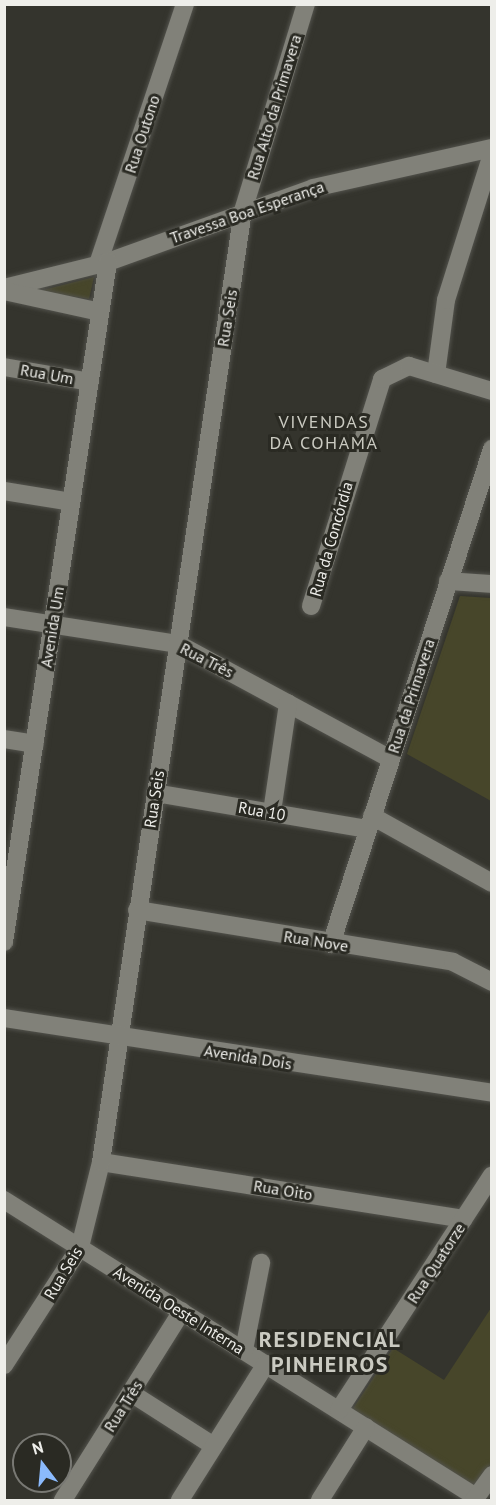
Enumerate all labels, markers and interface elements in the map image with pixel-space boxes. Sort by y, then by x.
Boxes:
street label: Rua Alto da Primavera [243,32,305,182]
street label: Rua Outono [120,93,164,175]
street label: Travessa Boa Esperança [168,177,326,247]
street label: Rua Seis [213,288,241,348]
street label: Rua Um [19,360,75,388]
district label: VIVENDAS DA COHAMA [269,412,379,454]
street label: Rua da Concórdia [305,479,357,599]
street label: Avenida Um [36,585,68,669]
street label: Rua da Primavera [383,636,439,756]
street label: Rua Três [177,638,237,682]
street label: Rua Seis [140,769,168,829]
street label: Rua 10 [237,797,287,825]
street label: Rua Nove [282,926,350,956]
street label: Avenida Dois [203,1041,293,1073]
street label: Rua Oito [252,1176,314,1204]
street label: Rua Quatorze [403,1219,469,1307]
street label: Rua Seis [40,1243,86,1303]
street label: Avenida Oeste Interna [110,1262,248,1358]
district label: RESIDENCIAL PINHEIROS [259,1326,401,1378]
street label: Rua Três [100,1376,146,1436]
north arrow [12,1433,72,1493]
text: N [30,1437,45,1459]

